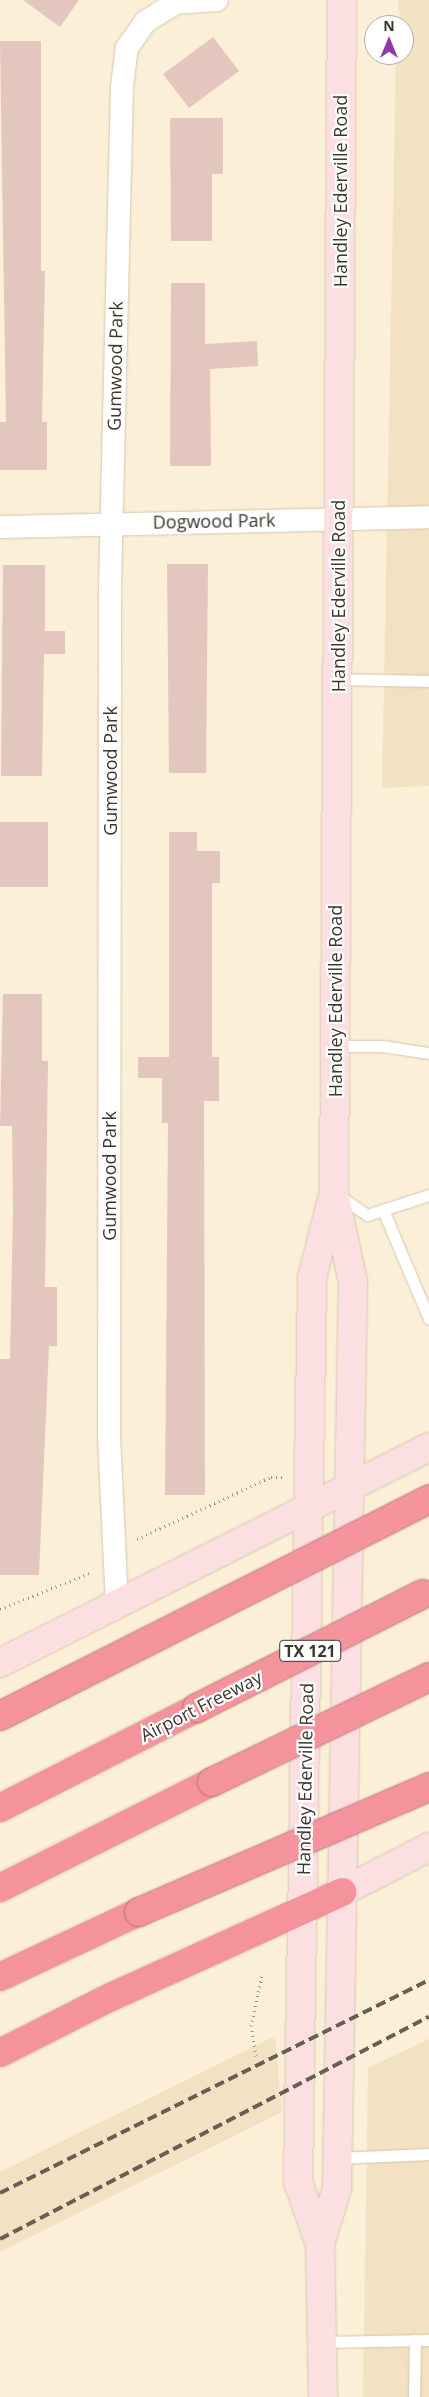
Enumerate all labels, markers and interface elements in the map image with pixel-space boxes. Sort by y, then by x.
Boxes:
north arrow [364,15,414,65]
text: N [383,16,395,35]
street label: Handley Ederville Road [329,95,351,287]
street label: Gumwood Park [103,301,127,431]
street label: Handley Ederville Road [327,500,349,692]
street label: Dogwood Park [153,509,275,533]
street label: Gumwood Park [99,706,121,836]
street label: Handley Ederville Road [324,905,346,1097]
street label: Gumwood Park [98,1111,120,1241]
road number: TX 121 [279,1638,341,1664]
street label: Airport Freeway [137,1666,265,1746]
street label: Handley Ederville Road [293,1683,317,1875]

